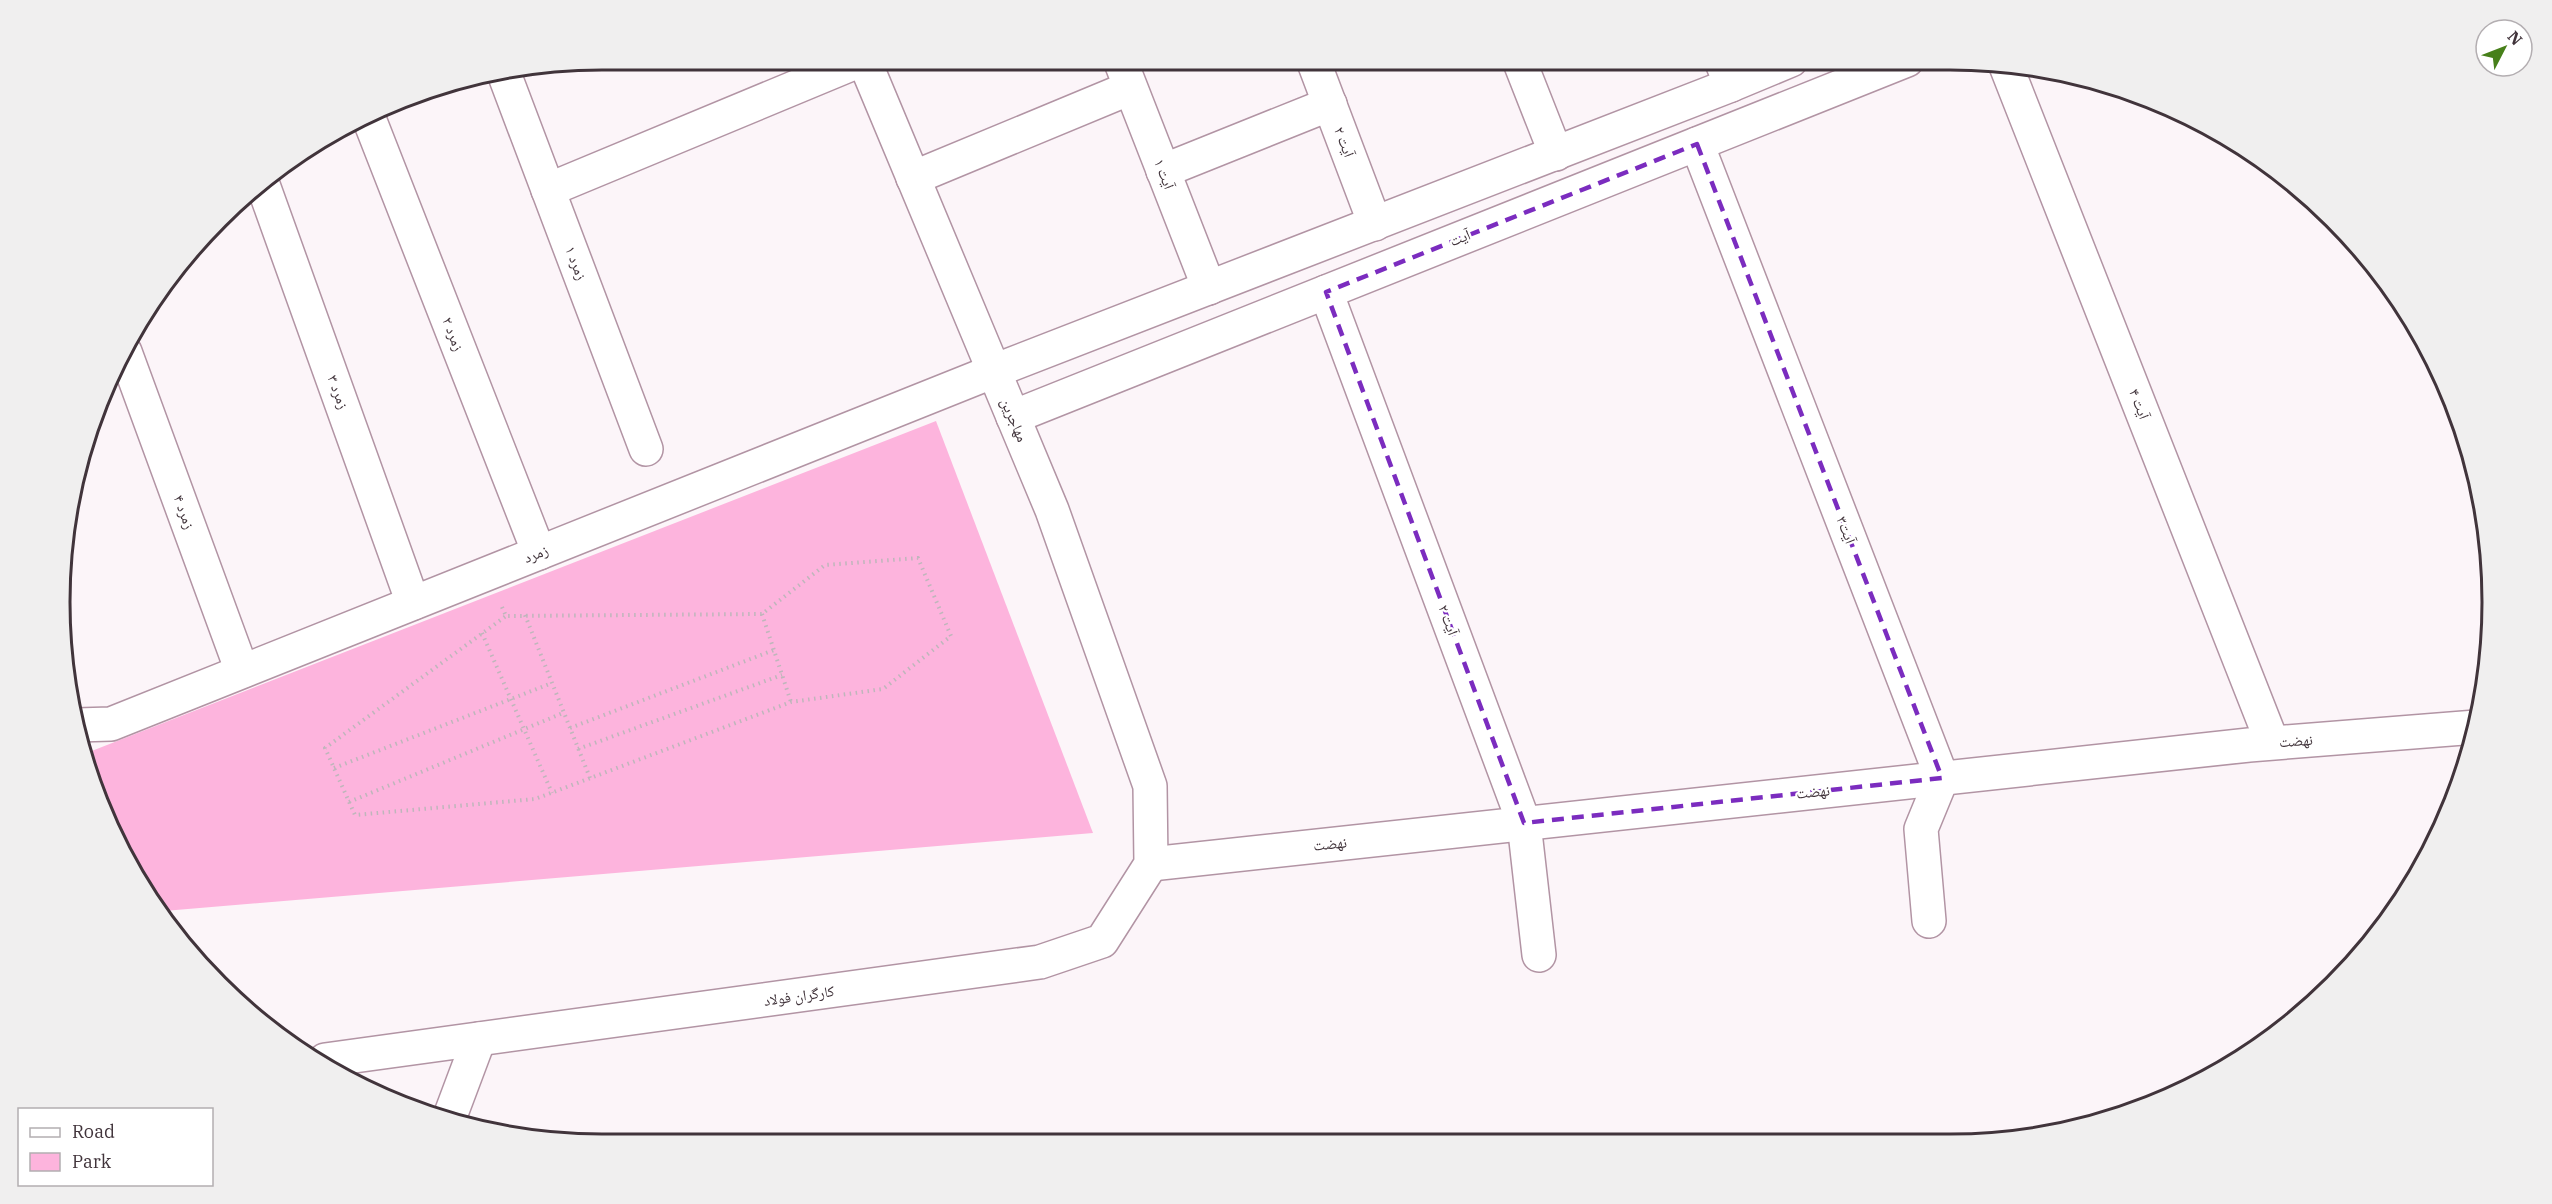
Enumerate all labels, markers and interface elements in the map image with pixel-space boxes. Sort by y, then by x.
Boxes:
north arrow [2474,18,2534,78]
text: N [2503,27,2527,49]
street label: آیت ۲ [1330,124,1359,161]
street label: آیت ۱ [1150,156,1179,193]
street label: آیت [1447,224,1474,250]
street label: زمرد ۱ [561,243,592,283]
street label: زمرد ۲ [438,314,469,354]
street label: زمرد ۳ [324,372,353,412]
street label: آیت ۴ [2125,386,2154,423]
street label: مهاجرین [996,395,1032,445]
street label: زمرد ۴ [170,492,199,532]
street label: آیت۳ [1833,513,1861,547]
street label: زمرد [521,540,551,567]
street label: آیت ۲ [1434,602,1463,639]
street label: نهضت [2278,730,2313,751]
street label: نهضت [1795,780,1831,803]
street label: نهضت [1312,832,1348,855]
street label: کارگران فولاد [762,981,836,1011]
legend [18,1108,213,1186]
text: Road [72,1120,115,1143]
text: Park [72,1150,112,1173]

